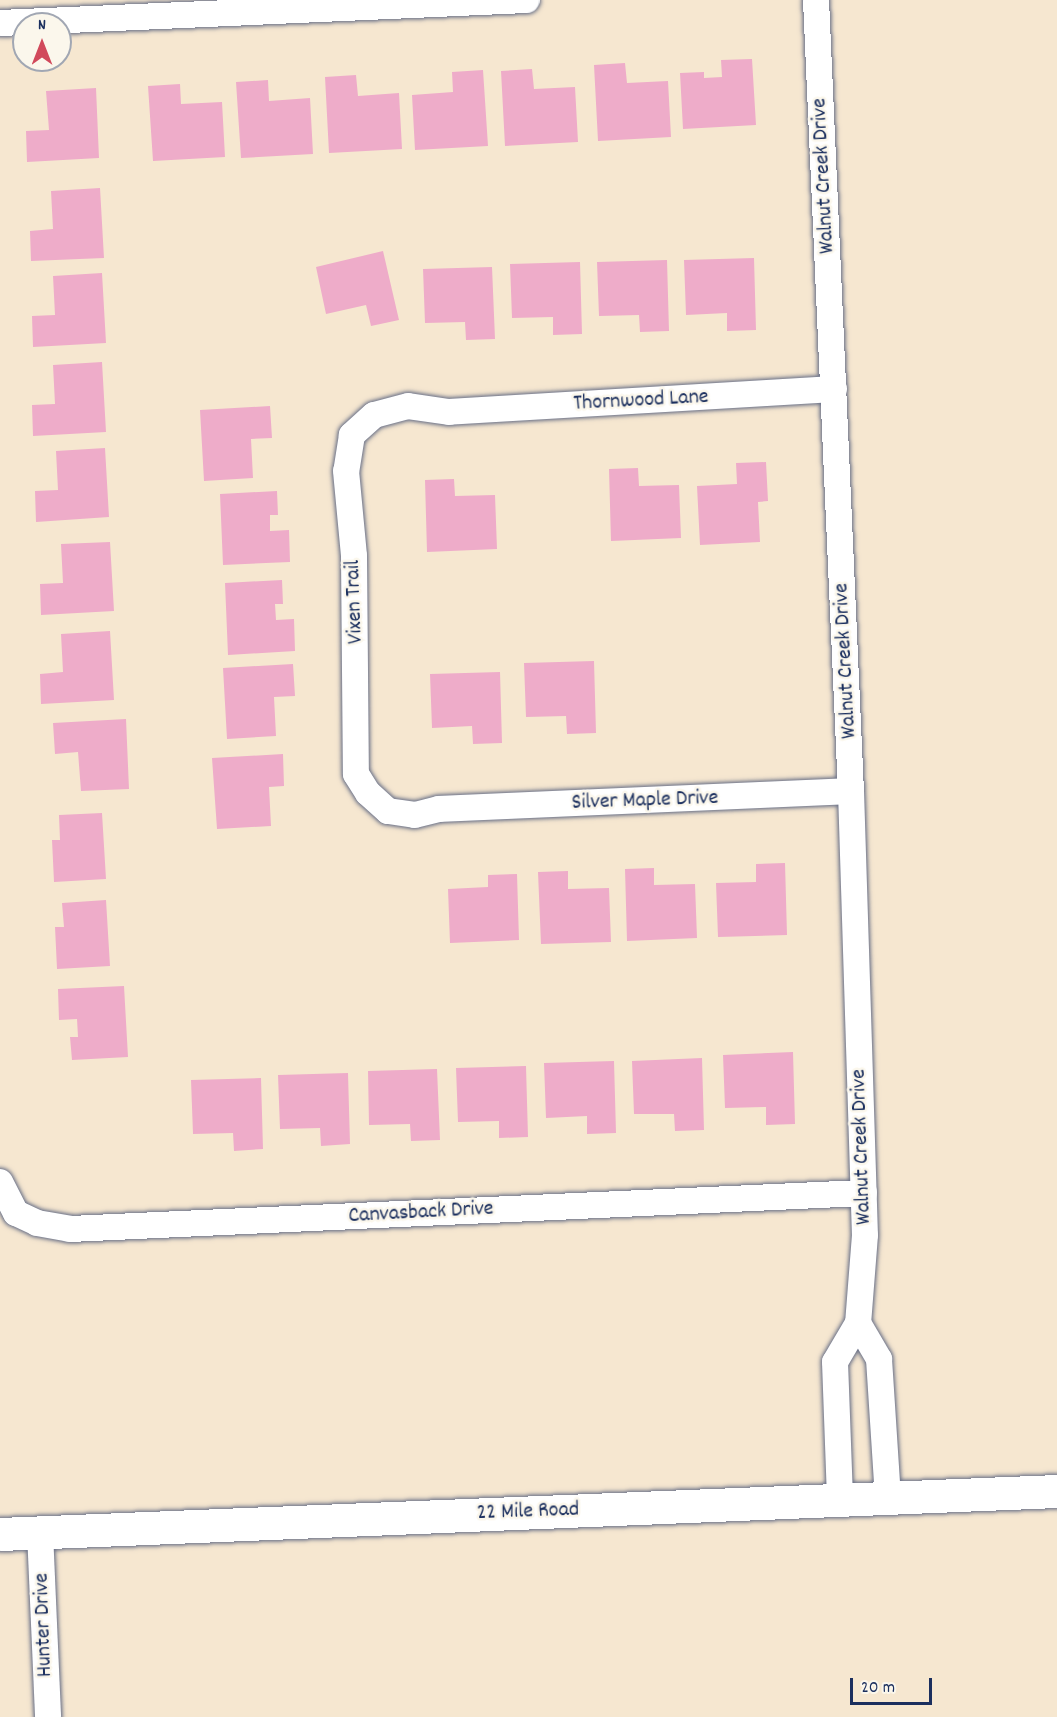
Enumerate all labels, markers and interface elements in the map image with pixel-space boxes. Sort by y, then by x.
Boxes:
north arrow [12,12,72,72]
text: N [38,14,46,37]
street label: Walnut Creek Drive [807,98,841,254]
street label: Thornwood Lane [573,384,709,418]
street label: Vixen Trail [340,559,370,645]
street label: Walnut Creek Drive [829,583,863,739]
street label: Silver Maple Drive [571,785,719,817]
street label: Walnut Creek Drive [846,1069,878,1225]
street label: Canvasback Drive [348,1196,494,1230]
street label: 22 Mile Road [476,1497,580,1527]
street label: Hunter Drive [29,1572,59,1678]
scale bar [853,1666,936,1704]
text: 20 m [861,1676,895,1701]

